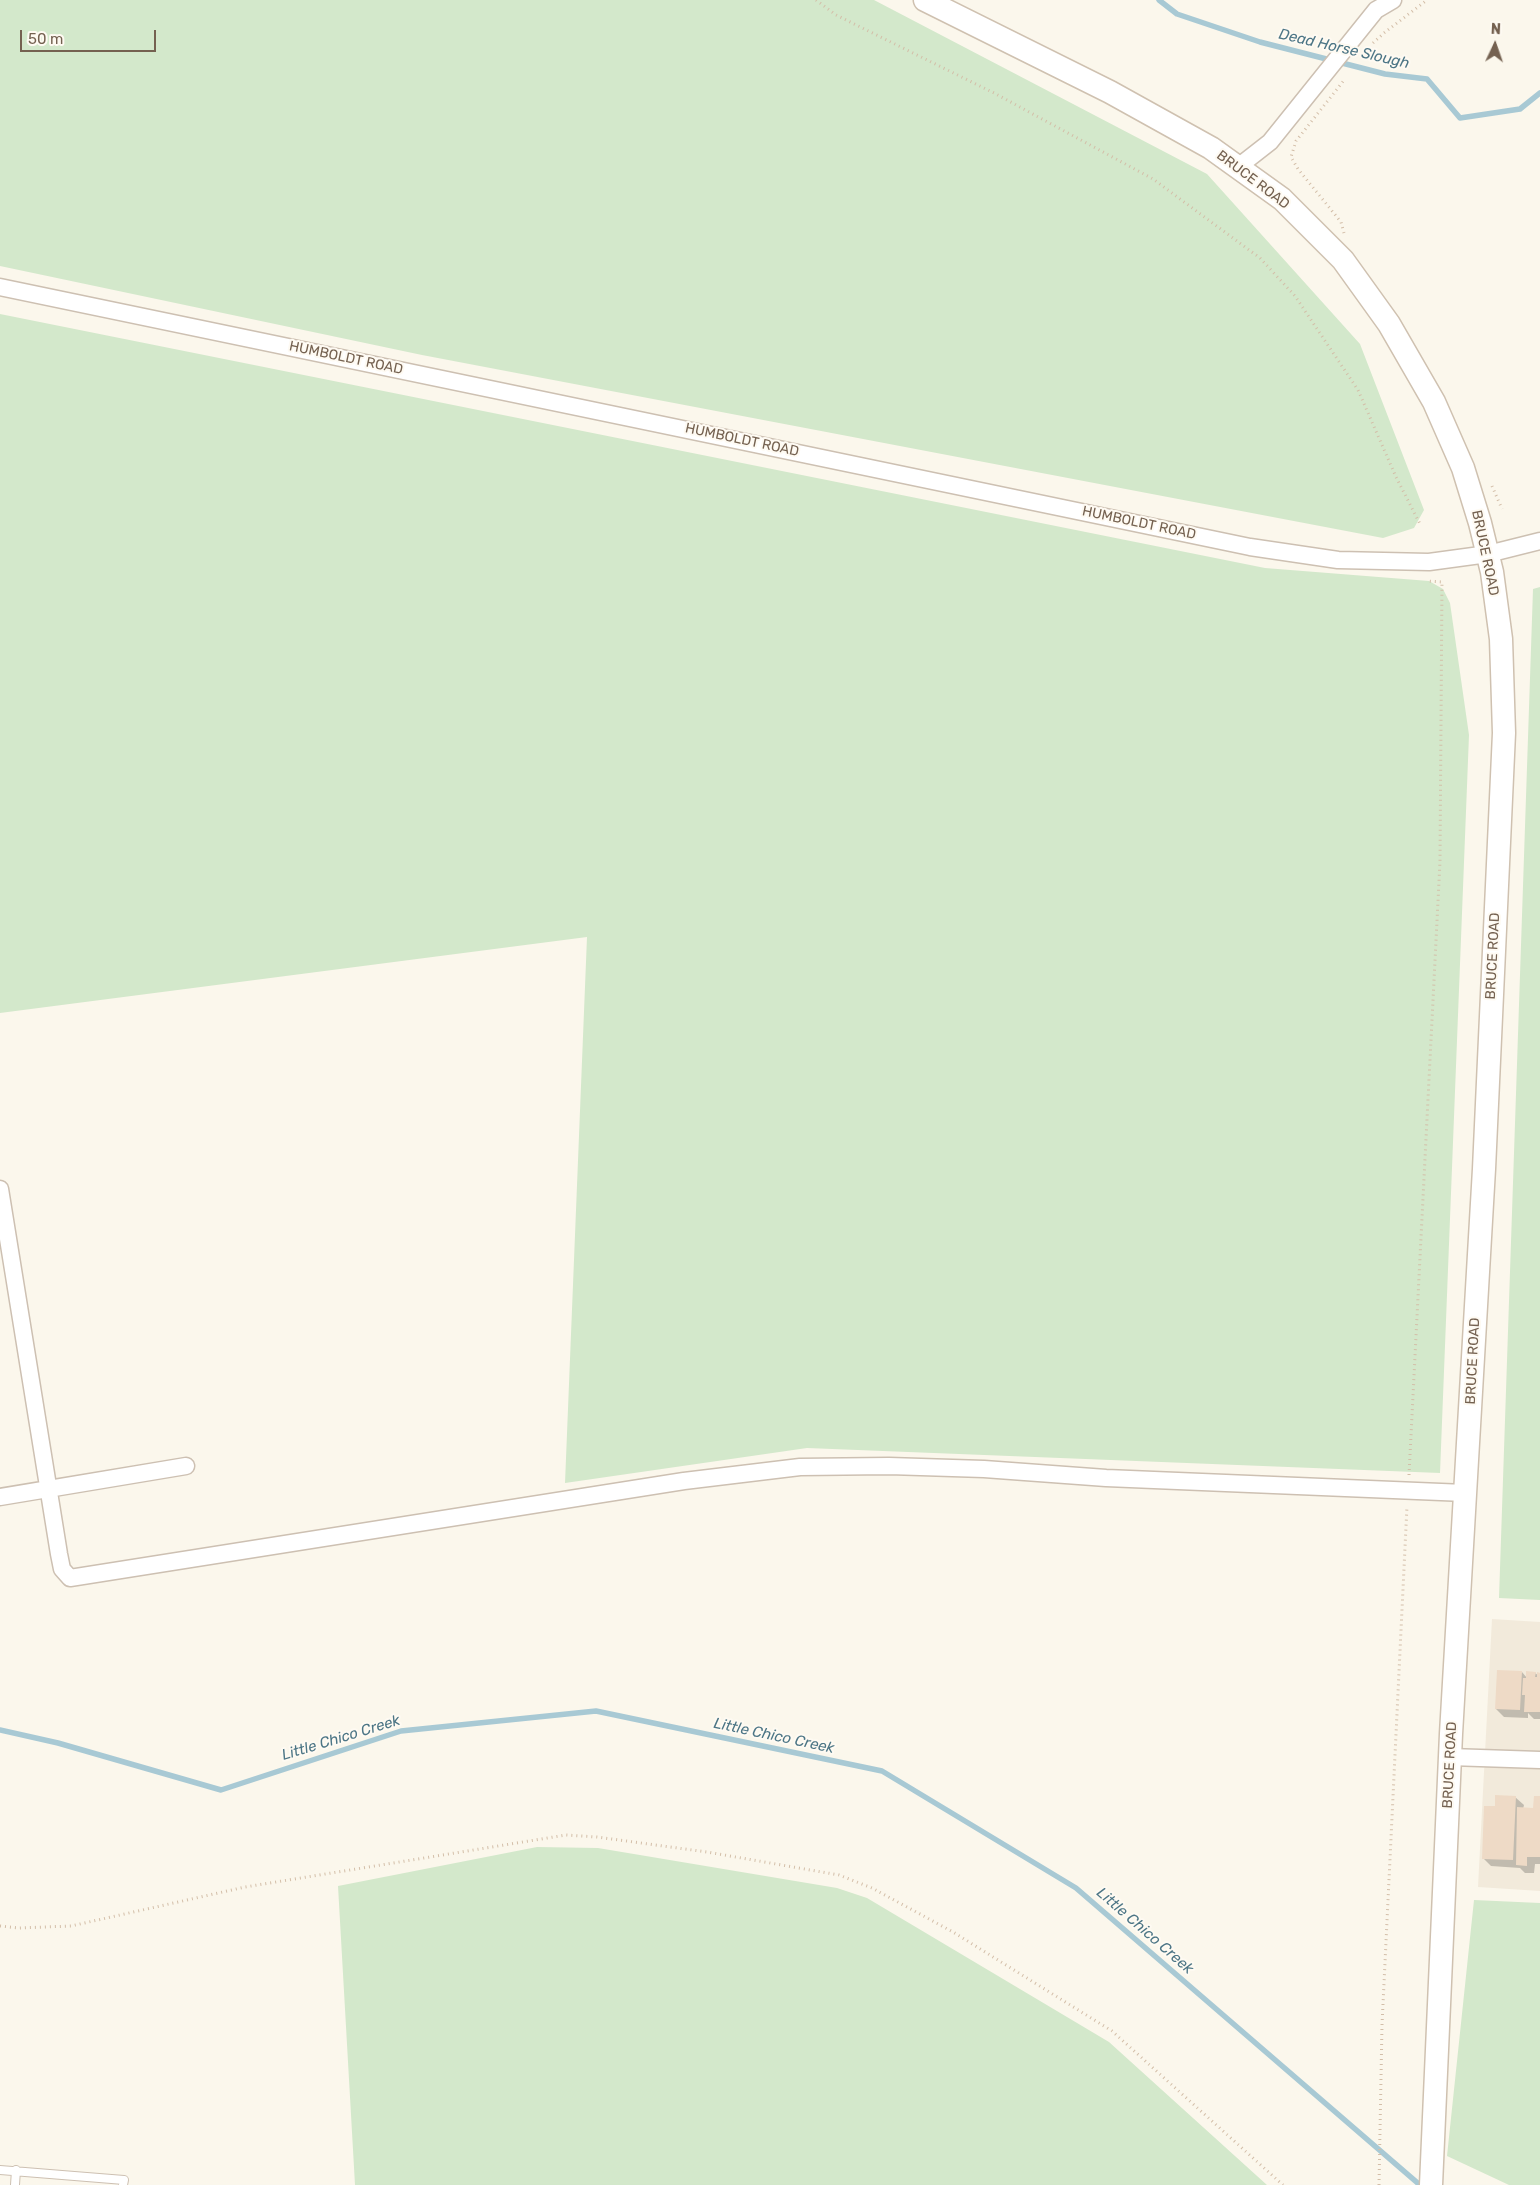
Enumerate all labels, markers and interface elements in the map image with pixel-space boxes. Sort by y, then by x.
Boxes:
scale bar [22,20,159,52]
north arrow [1470,20,1520,70]
text: N [1490,21,1501,38]
water label: Dead Horse Slough [1277,25,1411,73]
text: 50 m [28,30,63,48]
street label: BRUCE ROAD [1213,147,1293,213]
street label: HUMBOLDT ROAD [287,338,405,378]
street label: HUMBOLDT ROAD [683,420,801,460]
street label: HUMBOLDT ROAD [1080,503,1198,543]
street label: BRUCE ROAD [1468,509,1502,597]
street label: BRUCE ROAD [1482,912,1504,1000]
street label: BRUCE ROAD [1462,1317,1484,1405]
water label: Little Chico Creek [280,1711,402,1765]
water label: Little Chico Creek [712,1714,836,1758]
street label: BRUCE ROAD [1439,1721,1461,1809]
water label: Little Chico Creek [1093,1884,1197,1978]

